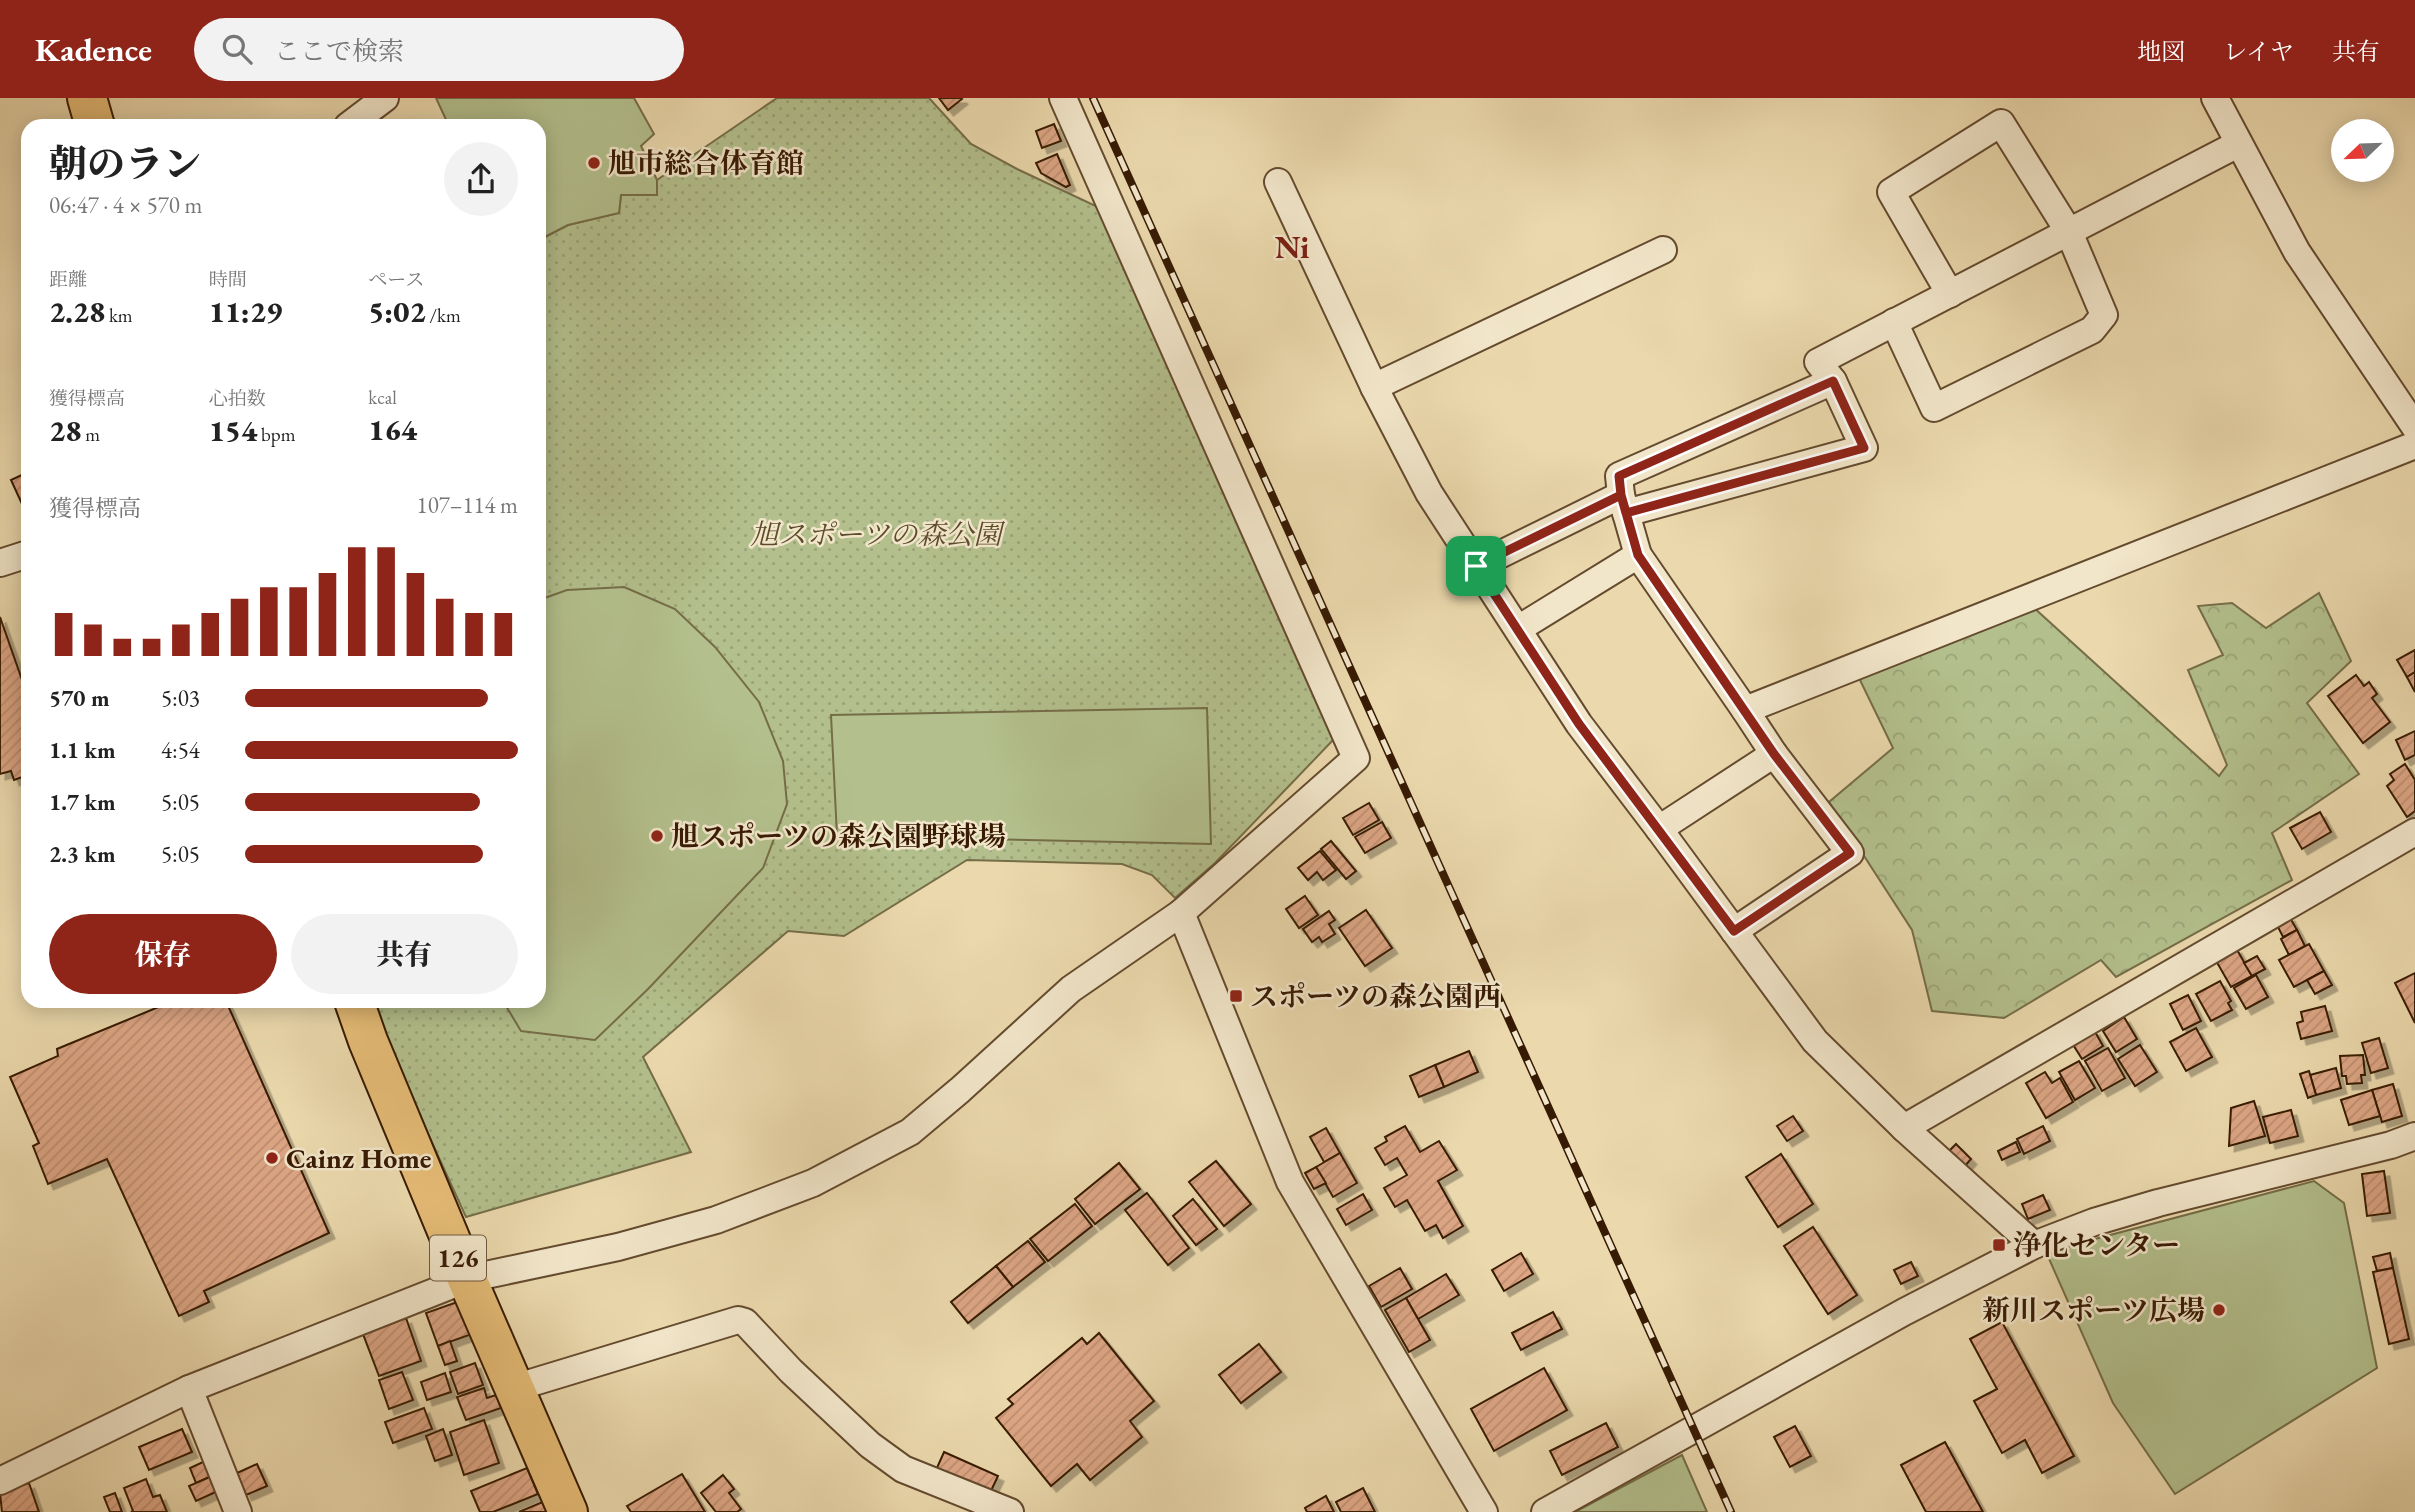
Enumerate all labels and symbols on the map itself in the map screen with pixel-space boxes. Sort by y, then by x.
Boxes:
north arrow [2331,119,2394,182]
place label: 旭市総合体育館 [608,145,804,181]
marker: 旭市総合体育館 [586,155,602,171]
district label: Ni [1275,226,1310,268]
park label: 旭スポーツの森公園 [751,516,1005,552]
pin [1446,536,1506,596]
place label: 旭スポーツの森公園野球場 [671,818,1006,854]
marker: 旭スポーツの森公園野球場 [649,828,665,844]
place label: スポーツの森公園西 [1250,978,1501,1014]
marker: スポーツの森公園西 [1228,988,1244,1004]
place label: Cainz Home [286,1140,432,1176]
marker: Cainz Home [264,1150,280,1166]
place label: 浄化センター [2013,1227,2180,1263]
road number: 126 [430,1236,486,1280]
marker: 浄化センター [1991,1237,2007,1253]
place label: 新川スポーツ広場 [1982,1292,2205,1328]
marker: 新川スポーツ広場 [2211,1302,2227,1318]

